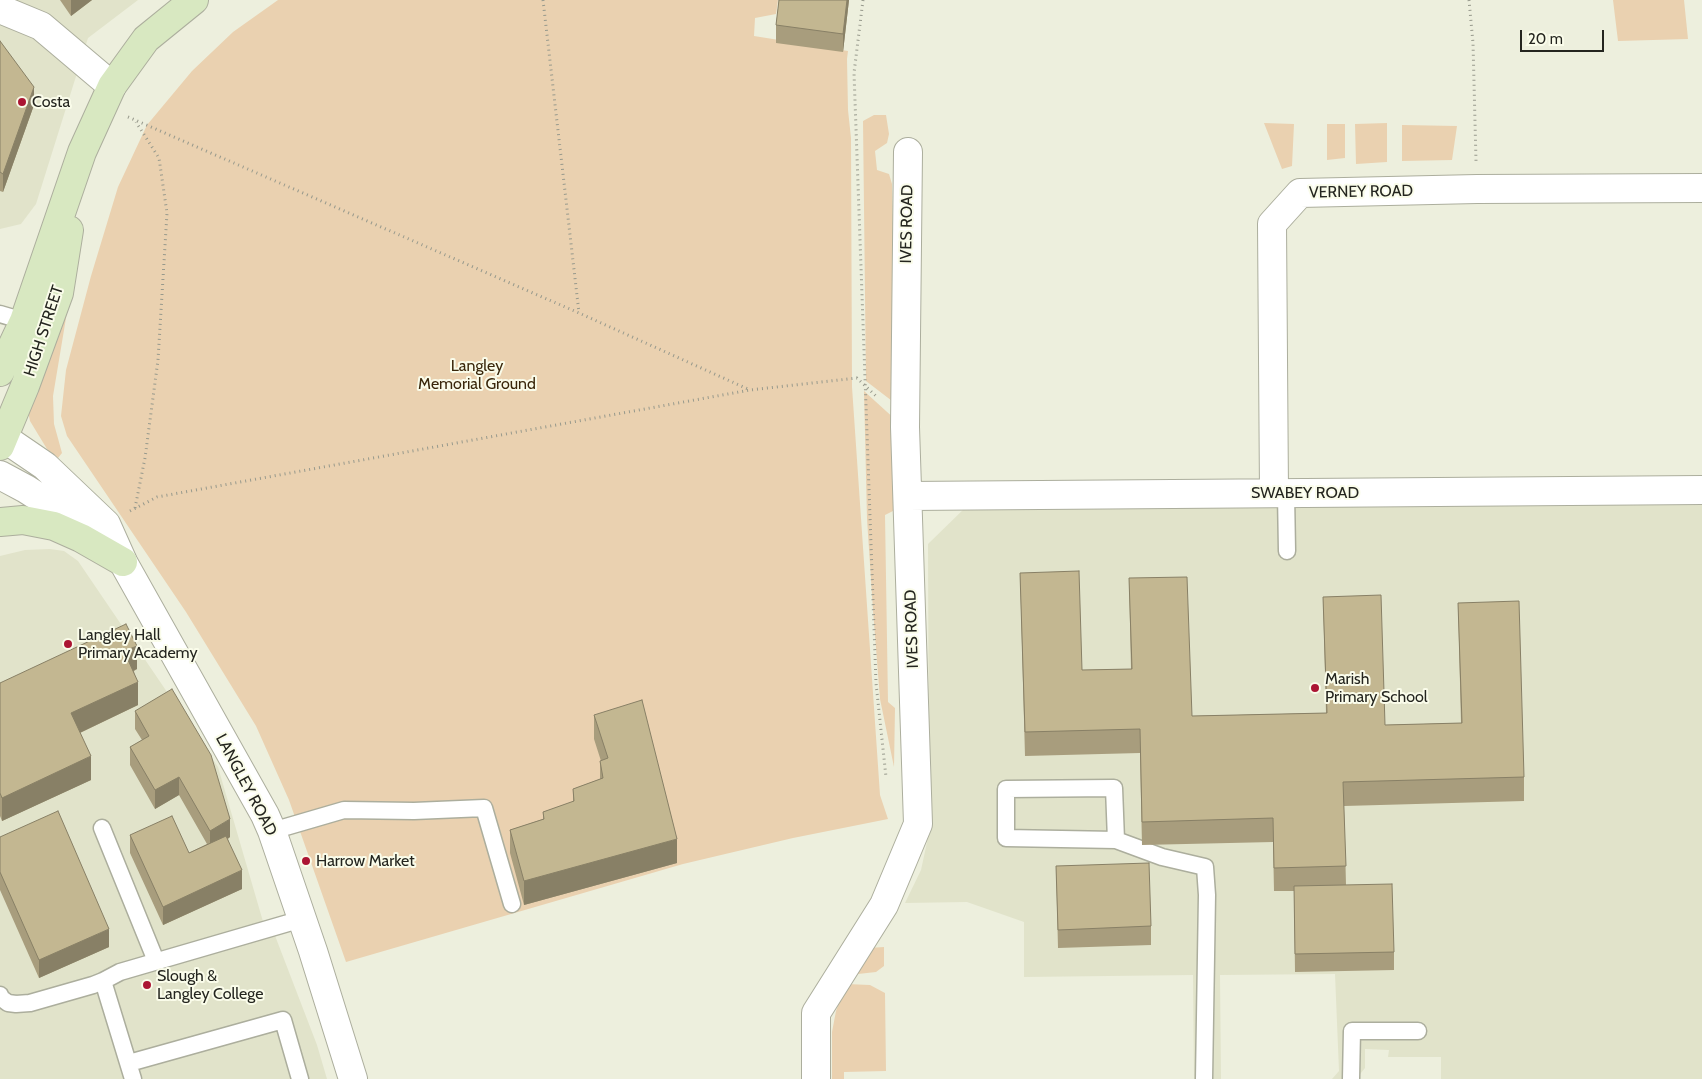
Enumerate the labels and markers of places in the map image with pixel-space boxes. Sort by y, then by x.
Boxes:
place label: Costa [32,92,70,112]
marker: Costa [16,96,28,108]
place label: Langley Hall Primary Academy [78,625,198,663]
marker: Langley Hall Primary Academy [62,638,74,650]
place label: Marish Primary School [1325,669,1428,707]
marker: Marish Primary School [1309,682,1321,694]
place label: Harrow Market [316,851,415,871]
marker: Harrow Market [300,855,312,867]
place label: Slough & Langley College [157,966,263,1004]
marker: Slough & Langley College [141,979,153,991]

